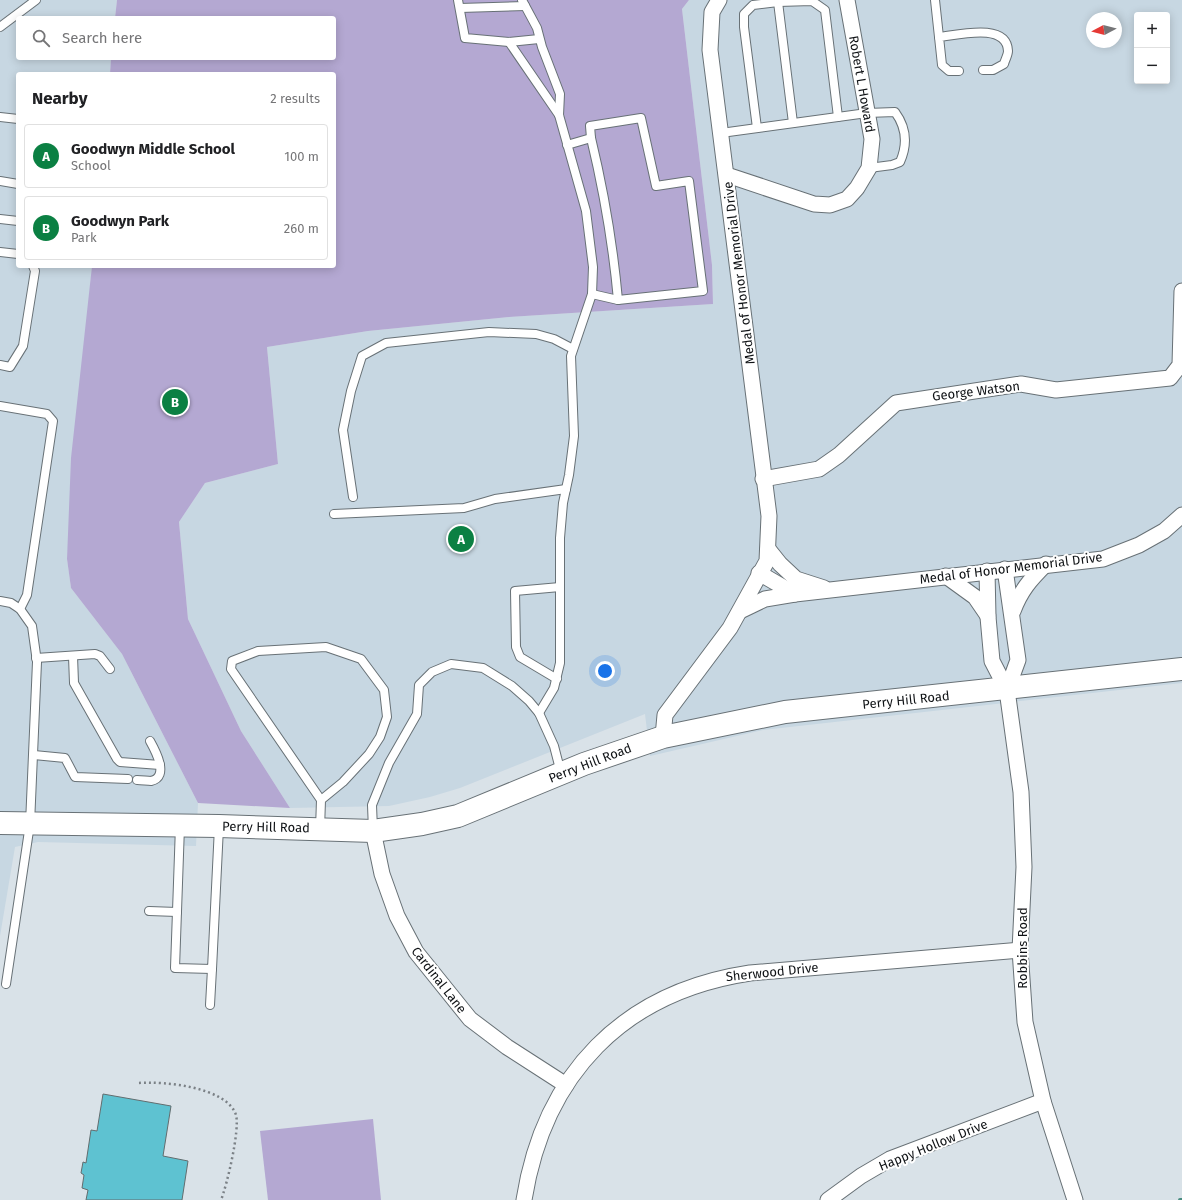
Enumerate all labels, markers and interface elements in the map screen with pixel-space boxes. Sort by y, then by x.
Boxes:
north arrow [1086,12,1122,48]
map controls [1134,12,1170,84]
button: + [1134,12,1170,48]
search box [16,16,336,60]
icon: search [30,27,52,49]
text: Search here [62,29,142,47]
street label: Robert L Howard [846,34,878,134]
button: − [1134,48,1170,84]
text: Nearby [32,88,87,109]
text: 2 results [270,91,320,106]
text: Goodwyn Middle School [71,140,235,158]
text: A [42,149,50,164]
text: 100 m [284,149,319,164]
text: School [71,158,111,173]
street label: Medal of Honor Memorial Drive [720,181,758,365]
text: Goodwyn Park [71,212,169,230]
text: B [42,221,50,236]
text: 260 m [284,221,319,236]
text: Park [71,230,97,245]
street label: George Watson [931,378,1021,404]
pin: B [162,387,188,417]
pin: A [448,524,474,554]
street label: Medal of Honor Memorial Drive [919,549,1103,587]
your location [595,661,615,681]
street label: Perry Hill Road [862,688,950,712]
street label: Perry Hill Road [546,740,634,786]
street label: Perry Hill Road [222,819,310,835]
street label: Robbins Road [1015,907,1030,989]
street label: Cardinal Lane [408,944,470,1016]
street label: Sherwood Drive [725,960,819,984]
street label: Happy Hollow Drive [876,1116,990,1174]

